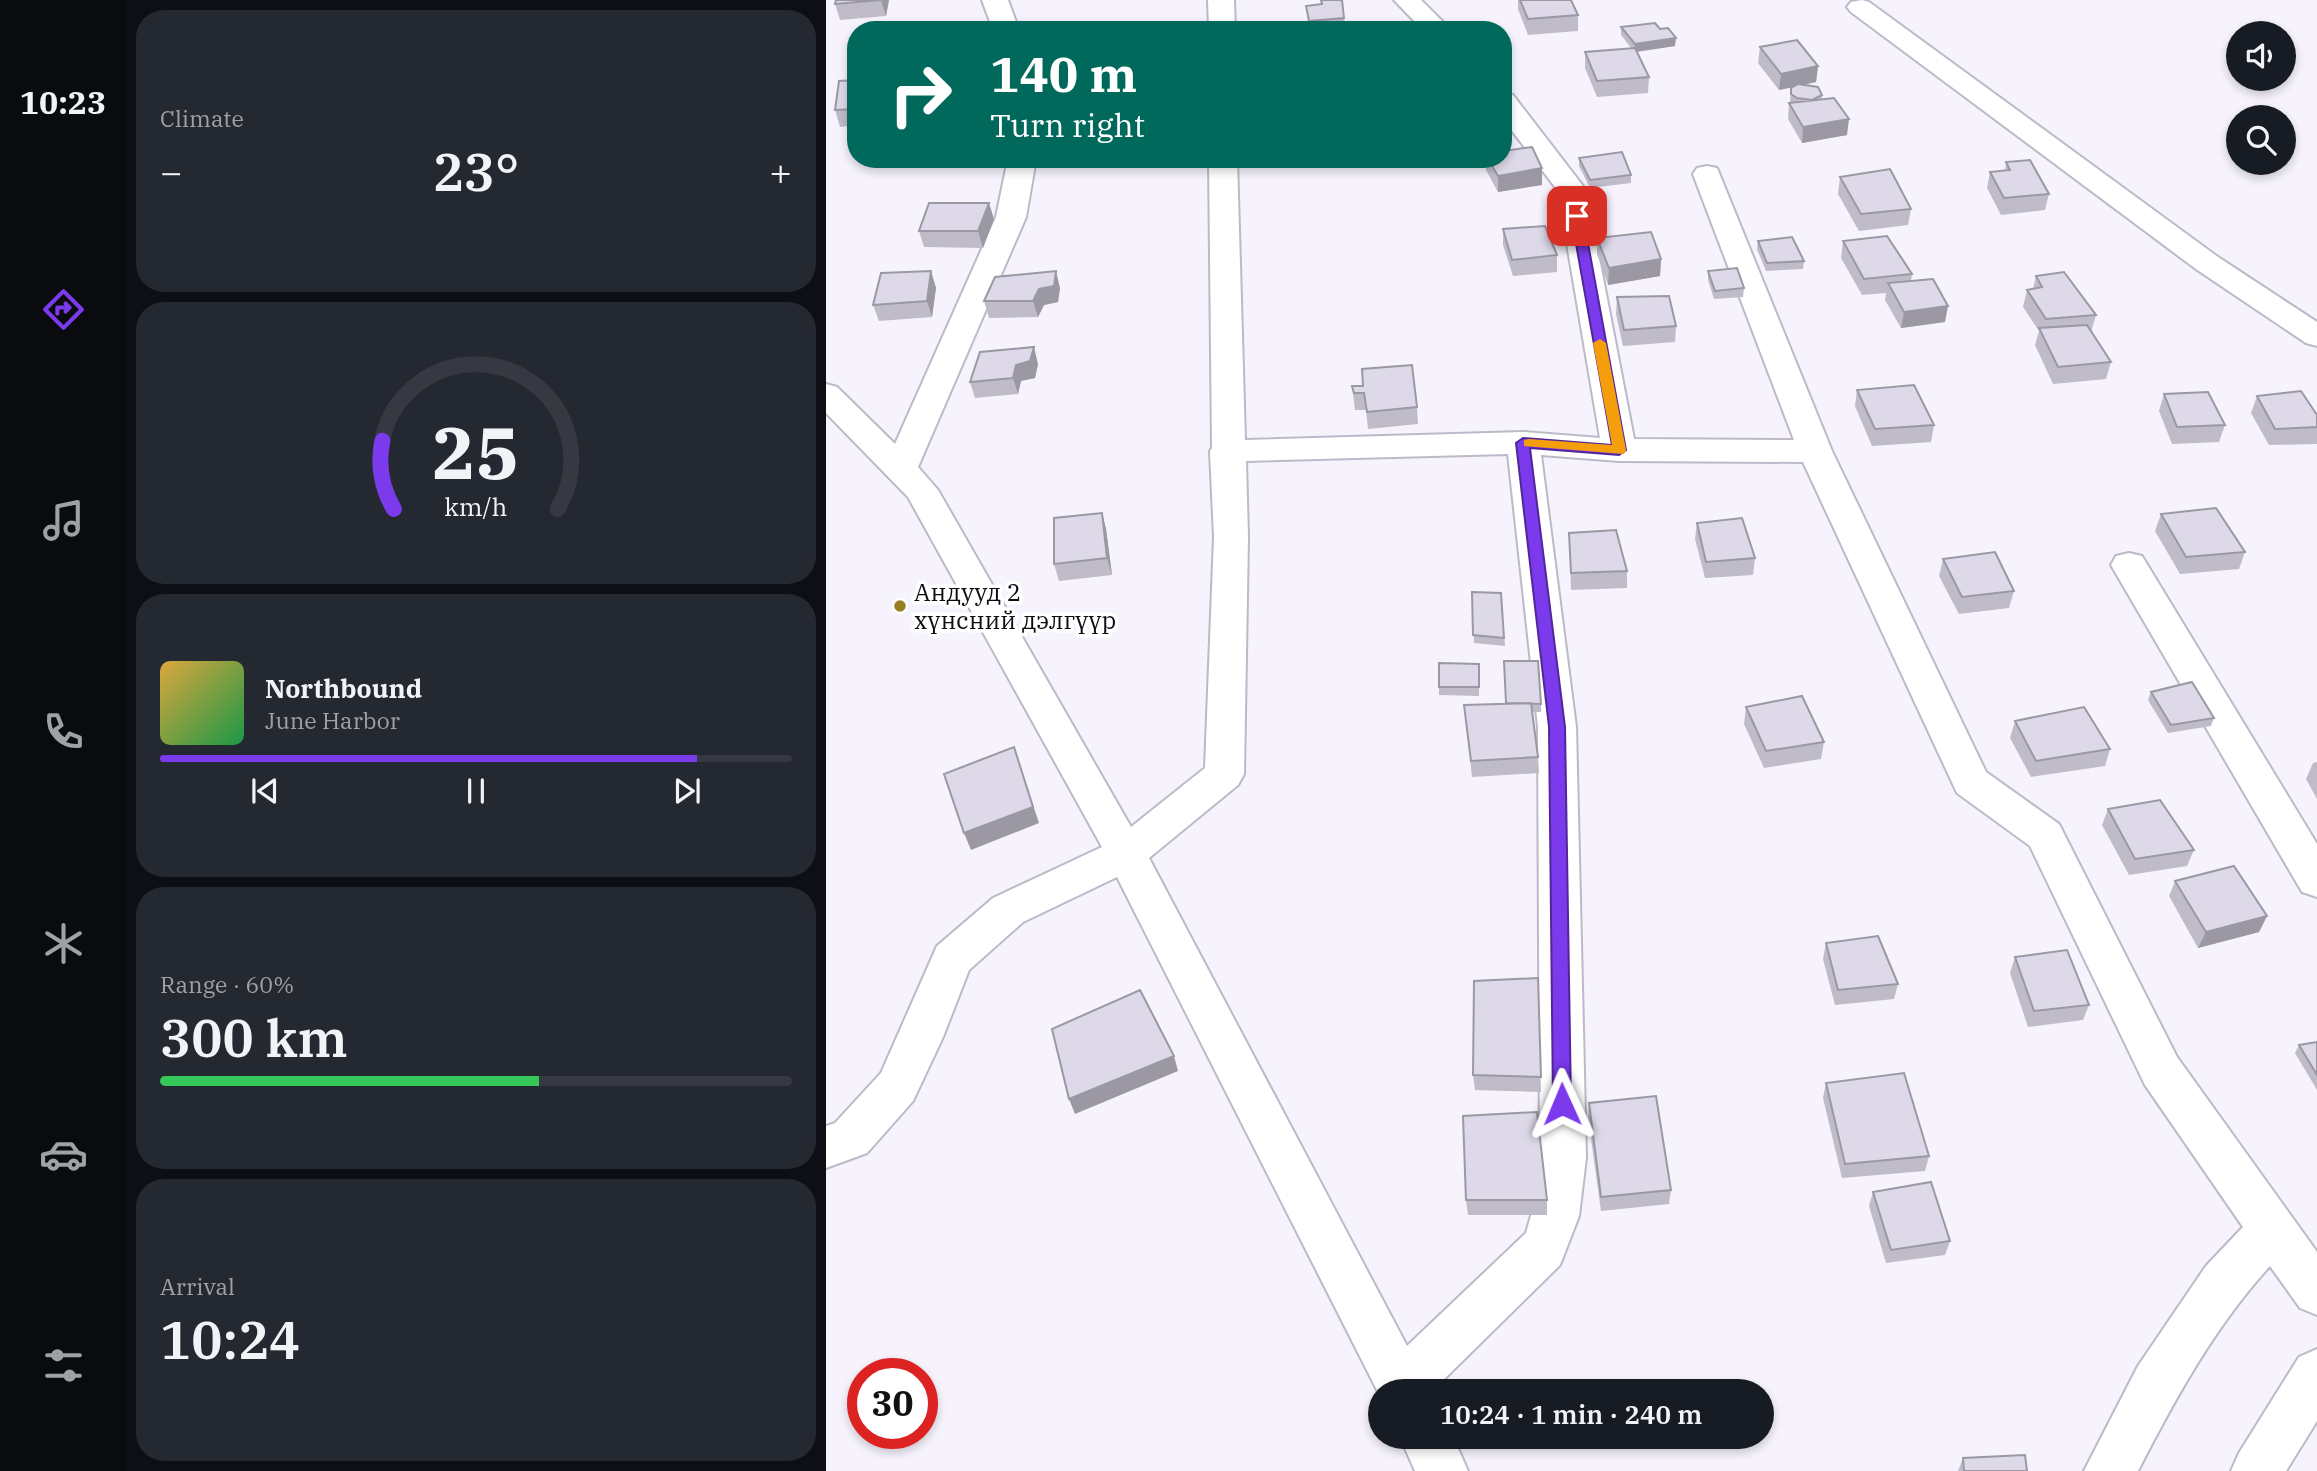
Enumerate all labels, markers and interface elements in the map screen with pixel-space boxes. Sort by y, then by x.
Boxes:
map controls [2226,21,2296,175]
button: sound [2226,21,2296,91]
text: 140 m [990,42,1137,105]
icon: right [875,49,966,140]
text: 10:23 [20,81,106,123]
text: Climate [160,103,244,133]
text: Turn right [990,104,1145,146]
button: search [2226,105,2296,175]
text: 23° [433,138,519,205]
text: − [160,147,183,196]
text: + [769,147,792,196]
pin [1547,186,1607,246]
icon: arrive [1558,197,1596,235]
icon: directions [39,285,88,334]
text: 25 [432,405,520,500]
text: km/h [444,490,508,523]
icon: music [39,496,88,545]
place label: Андууд 2 хүнсний дэлгүүр [914,576,1116,636]
marker: Андууд 2 хүнсний дэлгүүр [892,598,908,614]
text: Northbound [265,671,422,705]
text: June Harbor [265,705,400,735]
icon: phone [39,707,88,756]
icon: previous [246,772,284,810]
icon: pause [457,772,495,810]
icon: next [668,772,706,810]
icon: climate [39,919,88,968]
text: Range · 60% [160,969,294,999]
text: 300 km [160,1004,348,1071]
position arrow [1525,1067,1599,1141]
icon: car [39,1130,88,1179]
text: Arrival [160,1271,235,1301]
text: 10:24 [160,1306,300,1373]
icon: filters [39,1341,88,1390]
speed limit sign: 30 [847,1358,938,1449]
text: 10:24 · 1 min · 240 m [1440,1397,1702,1431]

